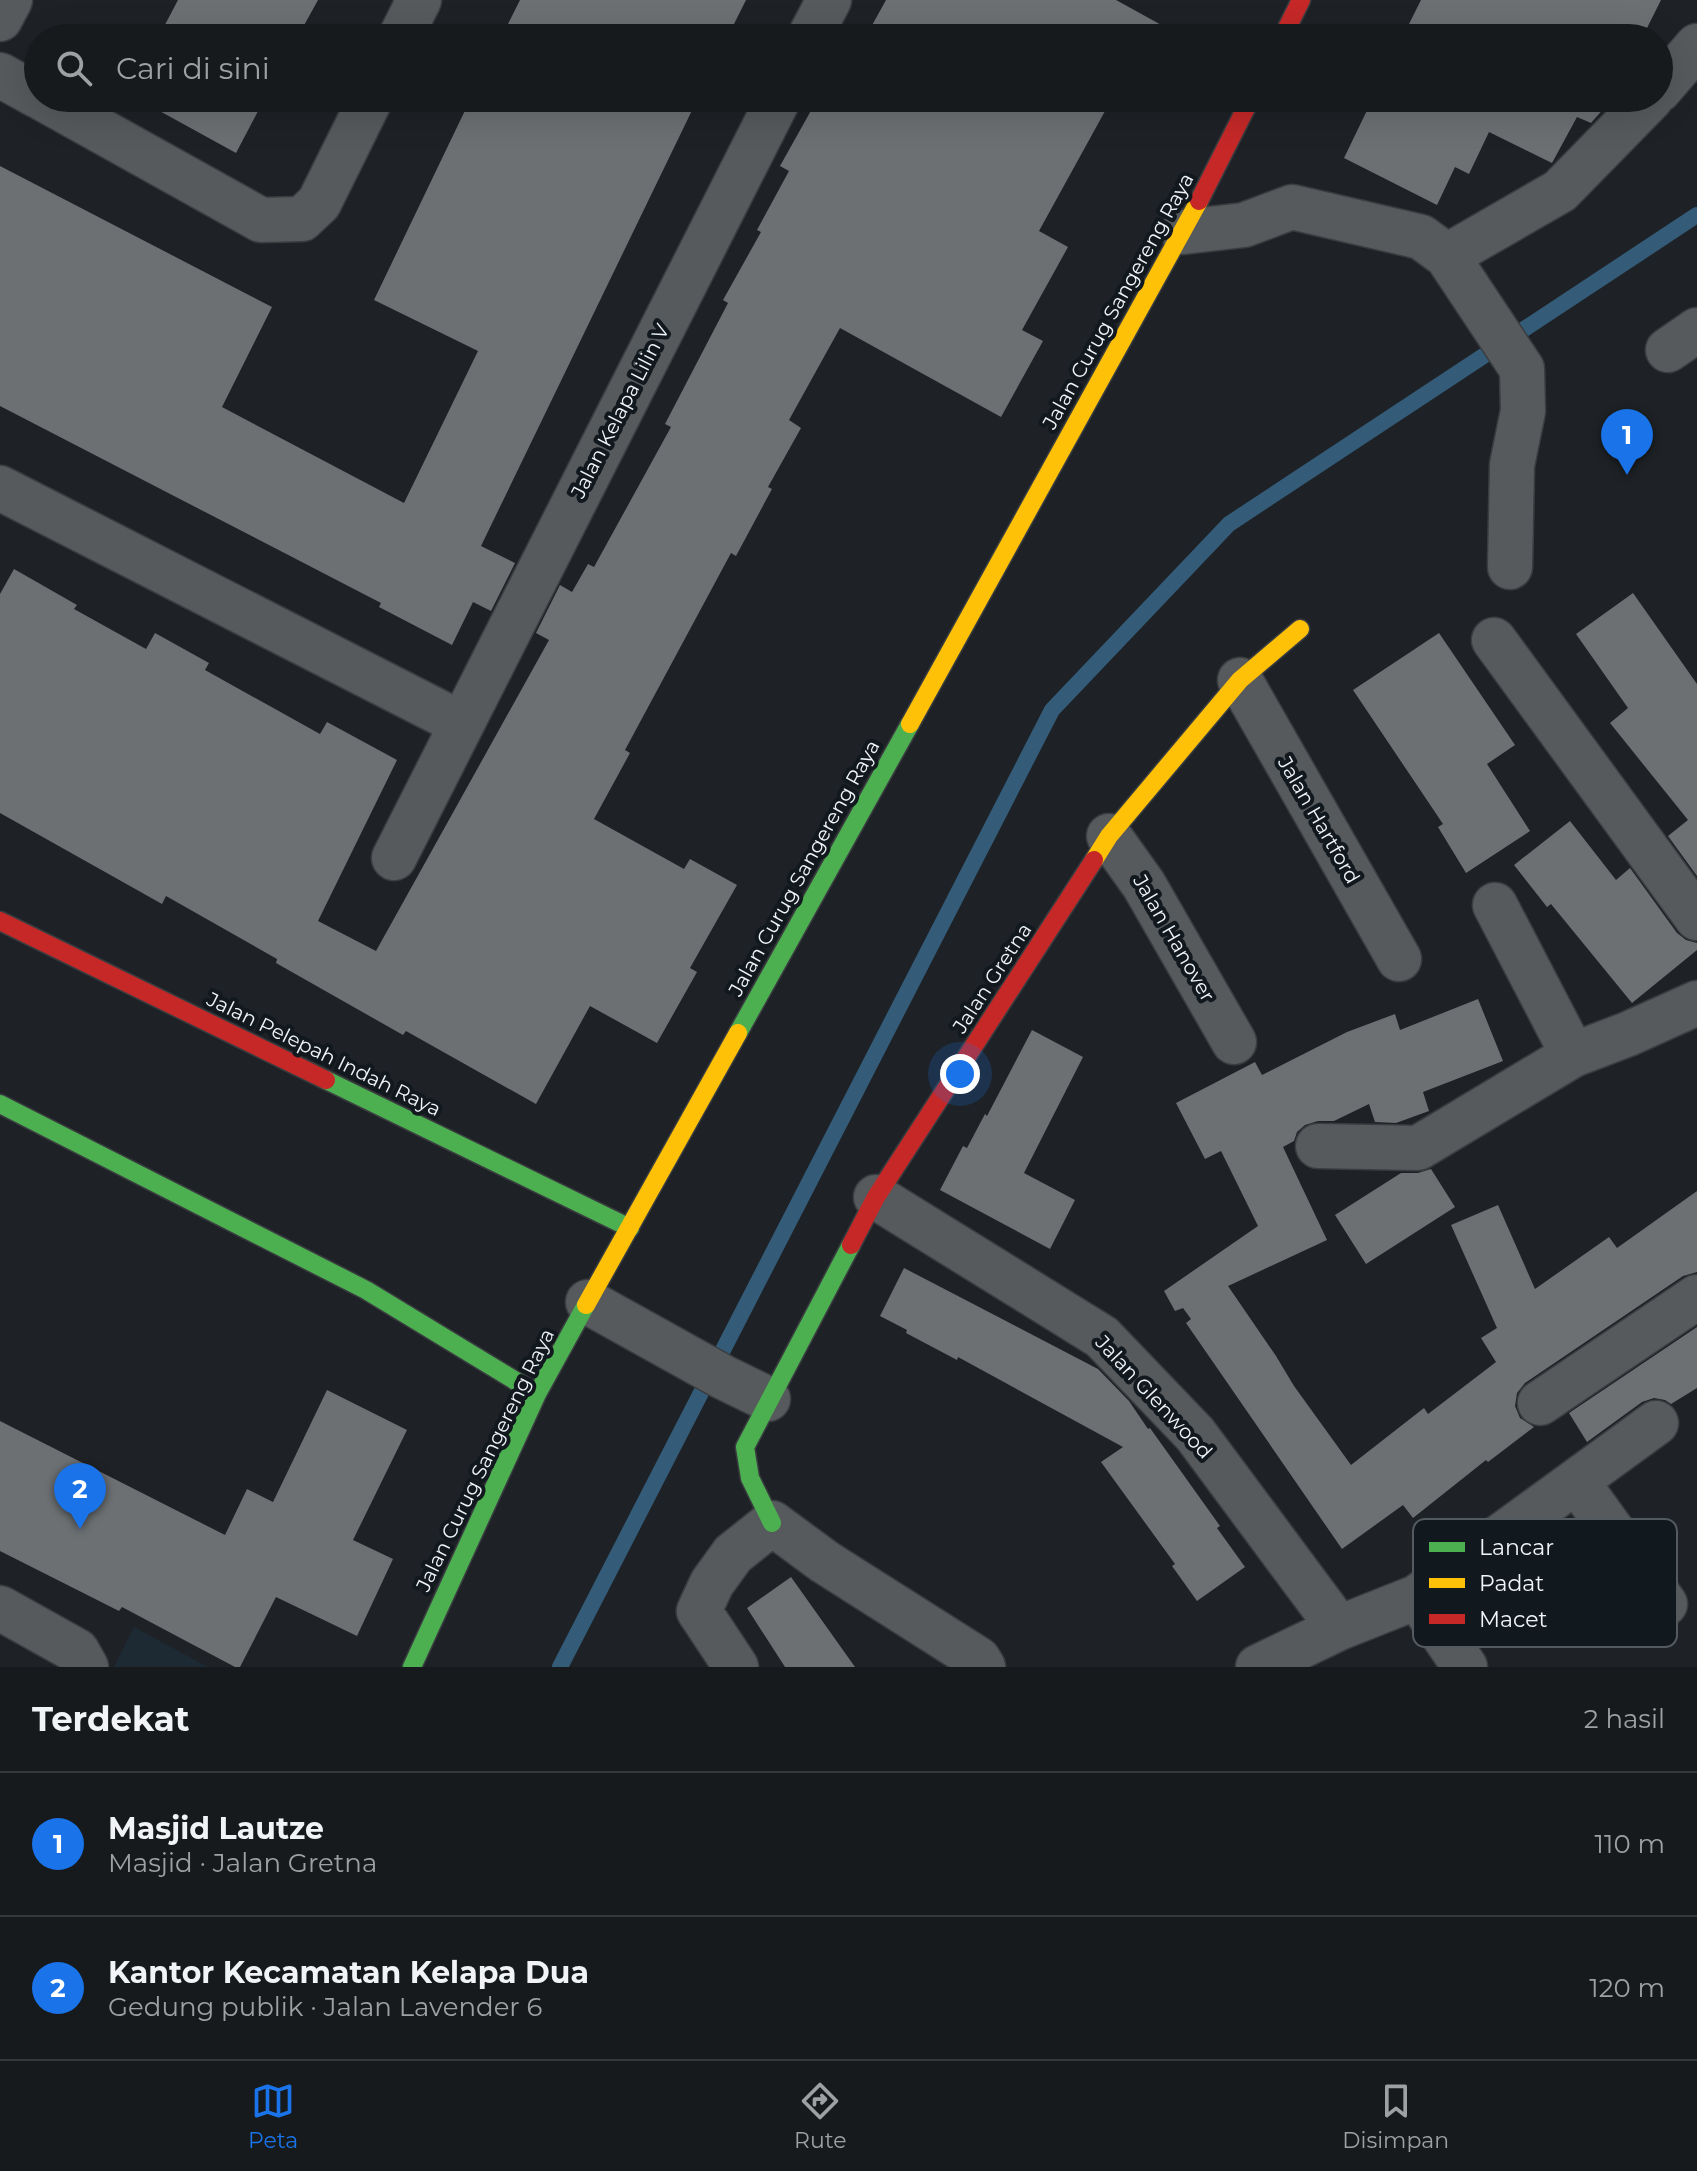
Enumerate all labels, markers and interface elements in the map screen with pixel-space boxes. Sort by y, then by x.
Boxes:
search box [24,24,1673,112]
icon: search [52,46,96,90]
text: Cari di sini [116,50,270,87]
street label: Jalan Curug Sangereng Raya [1037,169,1199,434]
street label: Jalan Kelapa Lilin V [565,320,674,503]
pin: 1 [1601,409,1653,475]
street label: Jalan Curug Sangereng Raya [723,736,885,1001]
street label: Jalan Hartford [1272,751,1365,888]
street label: Jalan Hanover [1128,870,1220,1006]
street label: Jalan Gretna [947,918,1037,1038]
street label: Jalan Pelepah Indah Raya [202,986,445,1121]
your location [940,1054,980,1094]
street label: Jalan Curug Sangereng Raya [410,1325,559,1596]
street label: Jalan Glenwood [1090,1330,1217,1464]
pin: 2 [54,1463,106,1529]
legend [1413,1519,1677,1647]
text: Lancar [1479,1534,1554,1561]
text: Padat [1479,1570,1544,1597]
text: Macet [1479,1606,1547,1633]
text: Terdekat [32,1698,190,1740]
text: 2 hasil [1584,1703,1665,1735]
text: Masjid Lautze [108,1810,324,1847]
text: 1 [53,1828,63,1860]
text: 110 m [1595,1828,1665,1860]
text: Masjid · Jalan Gretna [108,1847,377,1879]
text: Kantor Kecamatan Kelapa Dua [108,1954,589,1991]
text: 2 [50,1972,66,2004]
text: 120 m [1589,1972,1665,2004]
text: Gedung publik · Jalan Lavender 6 [108,1991,542,2023]
tab: Peta [248,2079,298,2154]
tab: Rute [794,2079,847,2154]
tab: Disimpan [1342,2079,1449,2154]

